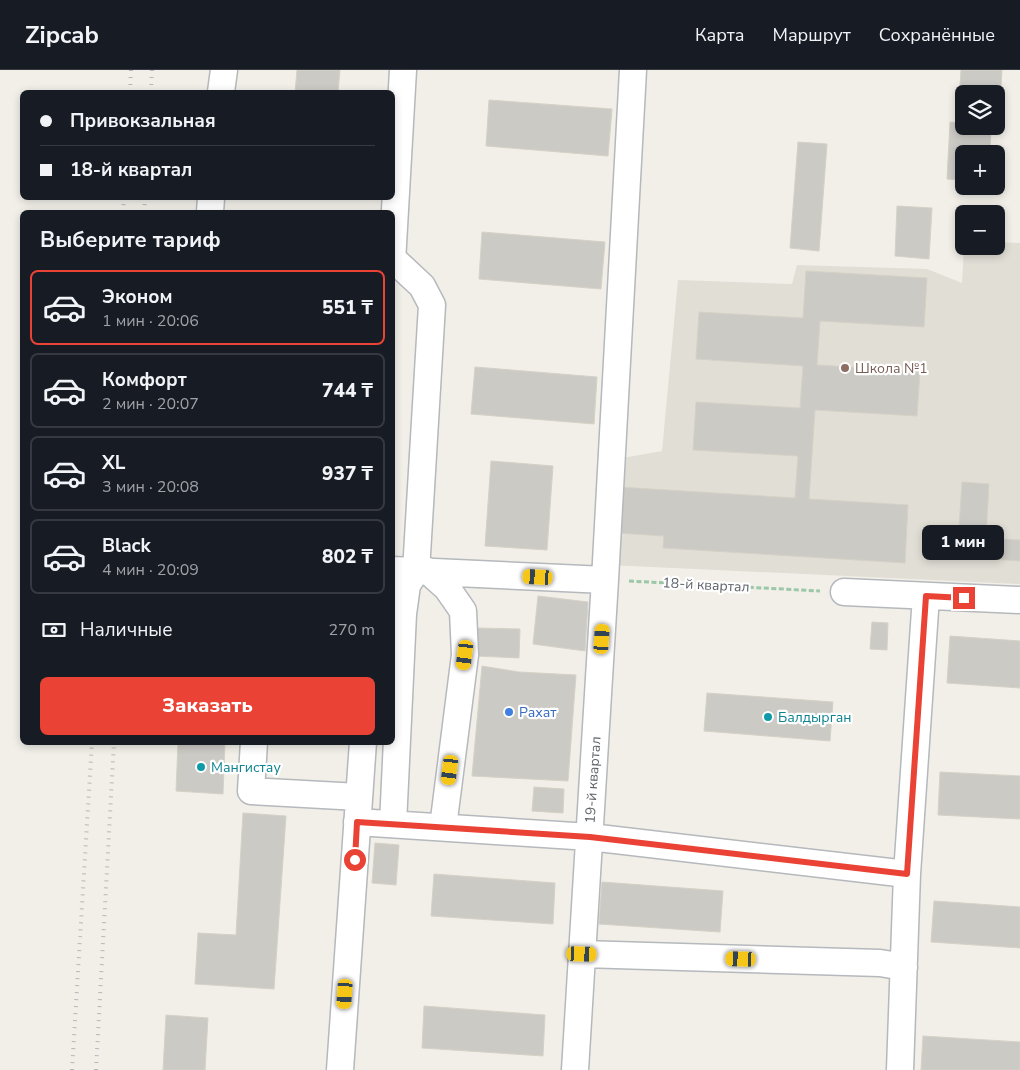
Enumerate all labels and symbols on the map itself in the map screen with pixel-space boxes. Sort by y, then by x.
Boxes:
place label: Школа №1 [855,359,928,378]
marker: Школа №1 [839,362,851,374]
callout: 1 мин [923,526,1005,560]
car [522,569,553,585]
street label: 18-й квартал [662,573,750,597]
route end [953,587,975,609]
car [593,624,610,654]
car [455,639,474,671]
place label: Рахат [519,703,557,722]
marker: Рахат [503,706,515,718]
place label: Балдырган [778,708,852,727]
marker: Балдырган [762,711,774,723]
street label: 19-й квартал [580,736,606,824]
car [440,754,459,786]
place label: Мангистау [211,758,281,777]
marker: Мангистау [195,761,207,773]
route start [344,849,366,871]
car [566,946,597,962]
car [725,951,756,967]
car [336,979,353,1009]

